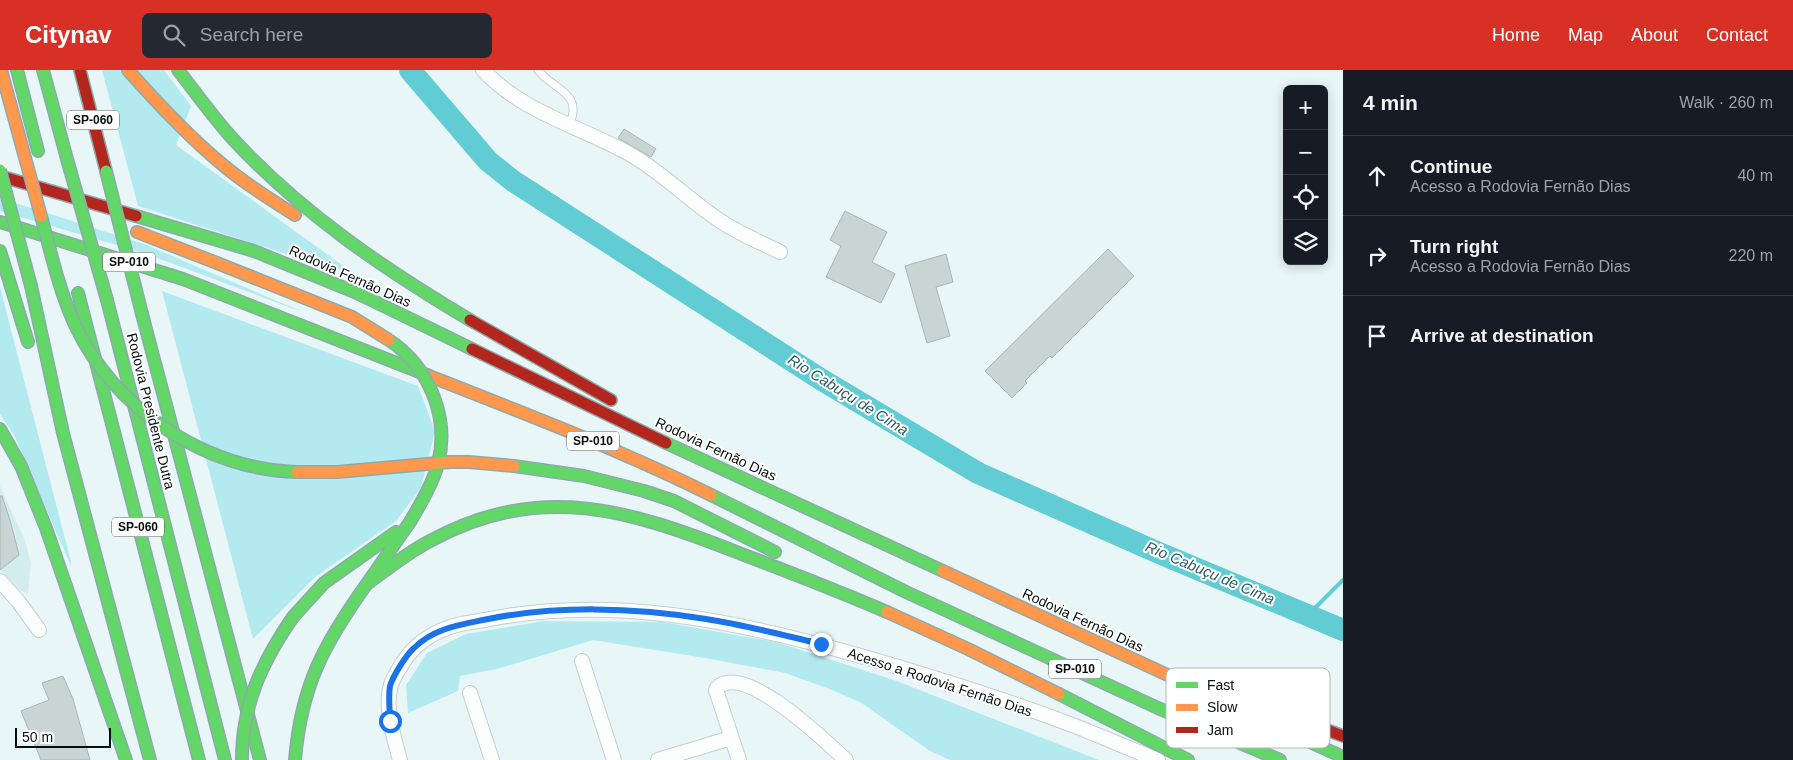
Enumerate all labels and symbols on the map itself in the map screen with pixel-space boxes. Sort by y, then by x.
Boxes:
road number: SP-060 [67,110,119,130]
street label: Rodovia Fernão Dias [287,242,413,310]
road number: SP-010 [103,252,155,272]
street label: Rodovia Presidente Dutra [124,331,178,491]
water label: Rio Cabuçu de Cima [785,351,911,438]
street label: Rodovia Fernão Dias [653,414,779,484]
road number: SP-010 [567,432,619,451]
road number: SP-060 [112,518,164,537]
water label: Rio Cabuçu de Cima [1143,538,1277,607]
street label: Rodovia Fernão Dias [1020,585,1146,655]
route end [810,633,833,656]
street label: Acesso a Rodovia Fernão Dias [846,645,1034,719]
road number: SP-010 [1049,660,1101,678]
legend [1166,668,1330,748]
text: Fast [1207,677,1234,693]
text: Slow [1207,699,1238,715]
route start [379,710,402,733]
text: Jam [1207,722,1233,738]
scale bar [15,725,111,748]

